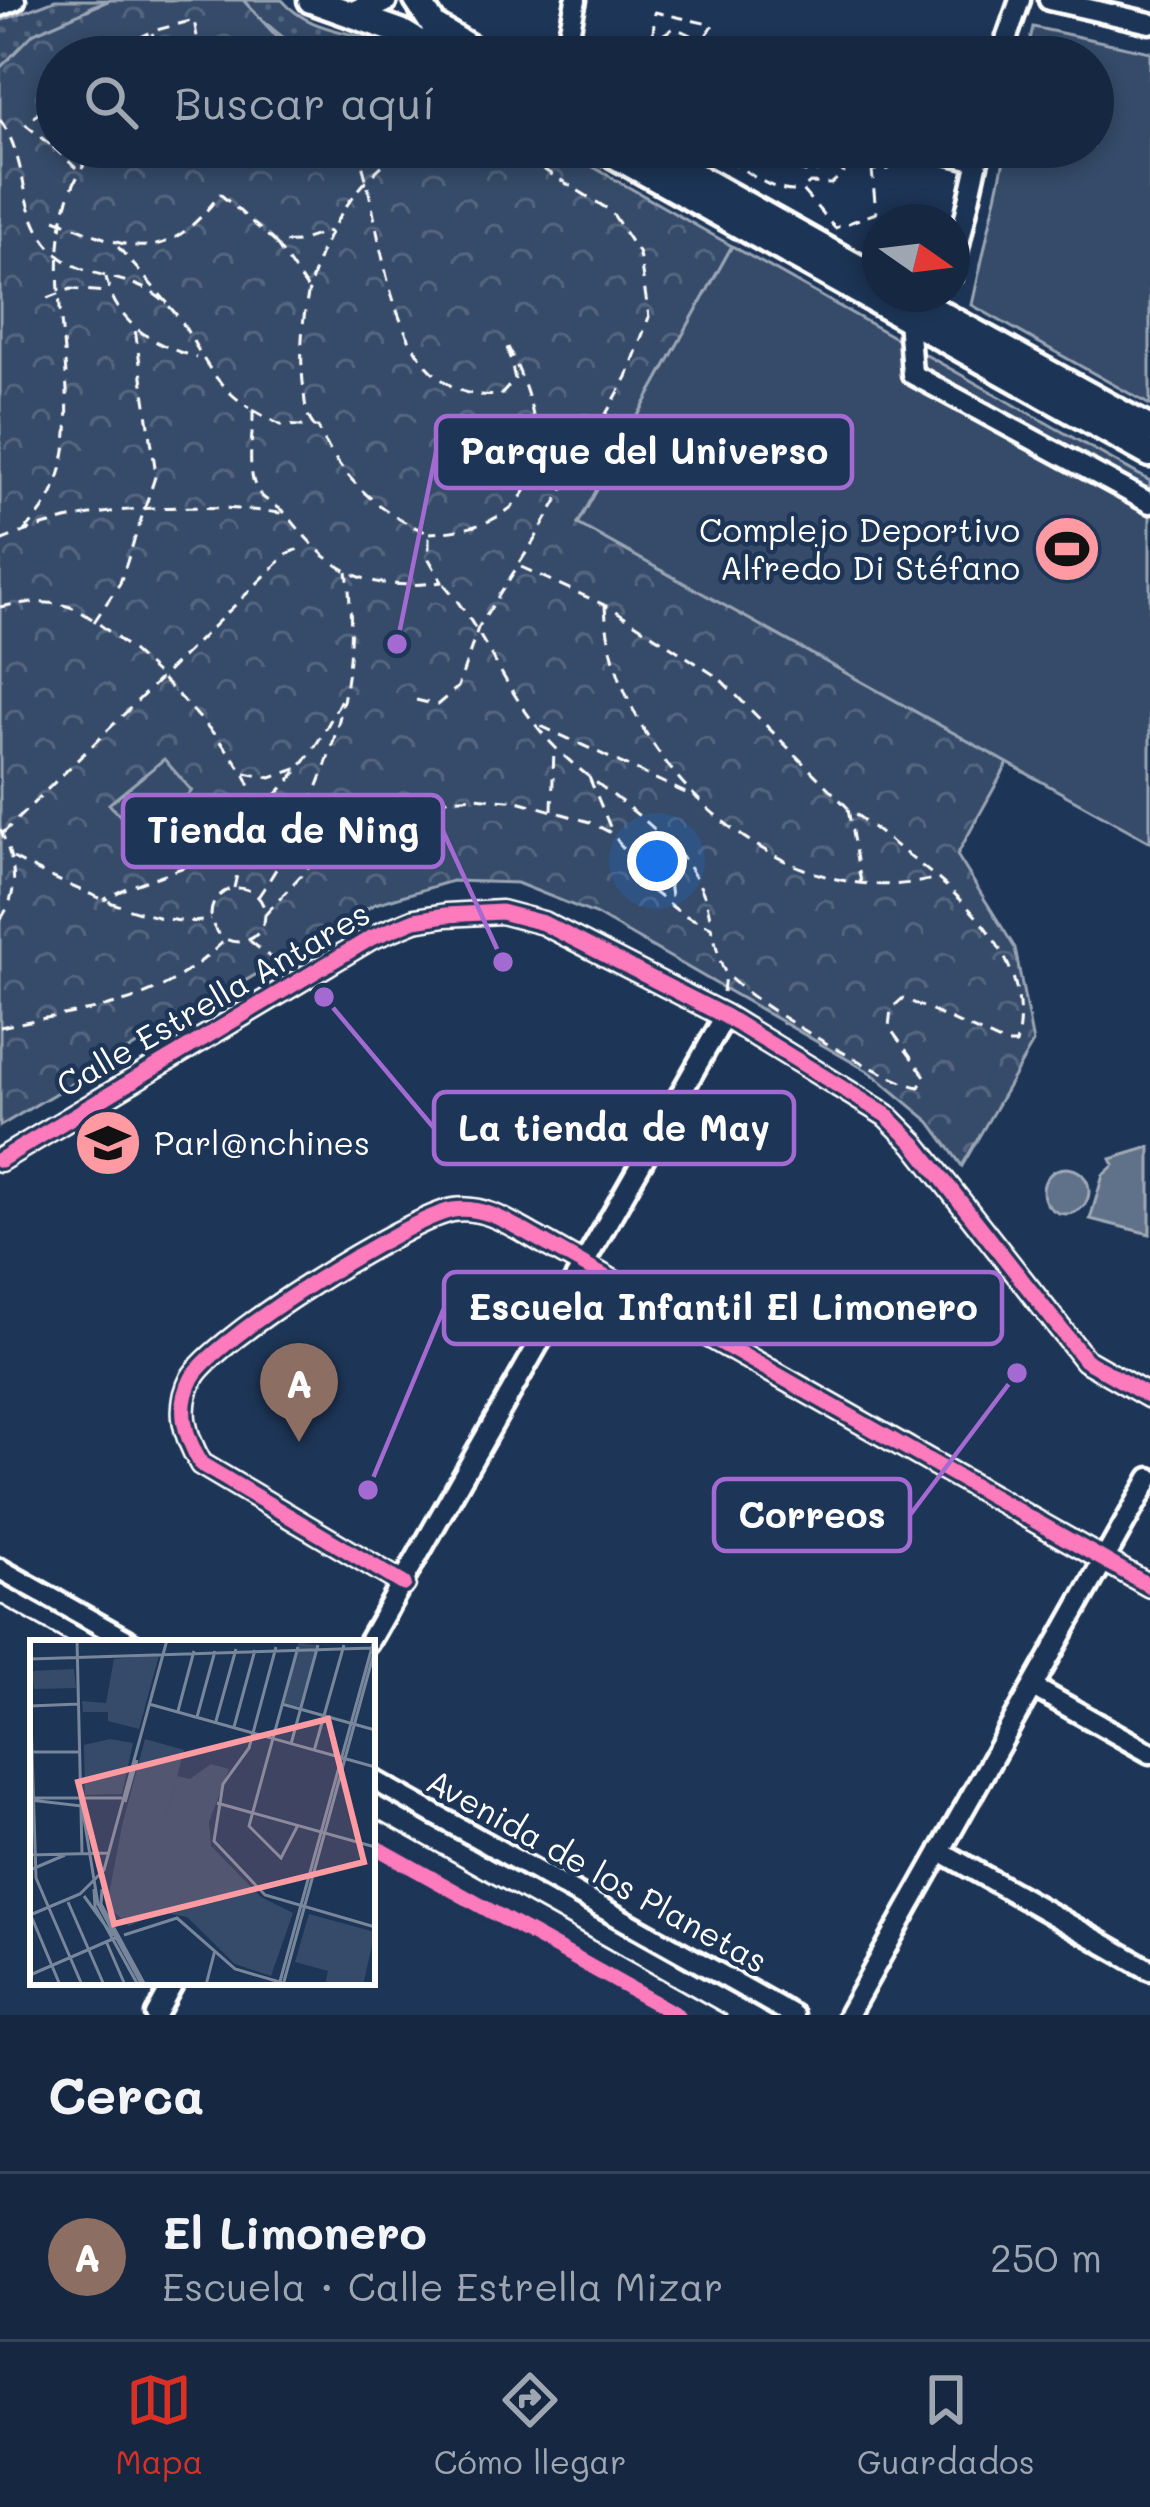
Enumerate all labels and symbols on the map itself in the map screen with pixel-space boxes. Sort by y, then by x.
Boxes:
north arrow [862,204,970,312]
callout: Parque del Universo [436,416,852,488]
text: Parque del Universo [460,426,828,473]
place label: Complejo Deportivo Alfredo Di Stéfano [699,507,1020,588]
sports icon: Complejo Deportivo Alfredo Di Stéfano [1032,514,1102,584]
callout: Tienda de Ning [123,795,443,867]
text: Tienda de Ning [147,805,419,852]
your location [627,831,687,891]
street label: Calle Estrella Antares [48,890,377,1105]
callout: La tienda de May [434,1092,794,1164]
text: La tienda de May [458,1103,770,1151]
school or university icon: Parl@nchines [73,1108,143,1178]
place label: Parl@nchines [154,1120,370,1163]
callout: Escuela Infantil El Limonero [444,1272,1002,1344]
text: Escuela Infantil El Limonero [468,1282,978,1329]
pin: A [260,1343,338,1442]
callout: Correos [714,1479,910,1551]
text: Correos [738,1490,886,1537]
inset map [30,1640,375,1985]
street label: Avenida de los Planetas [420,1758,776,1981]

